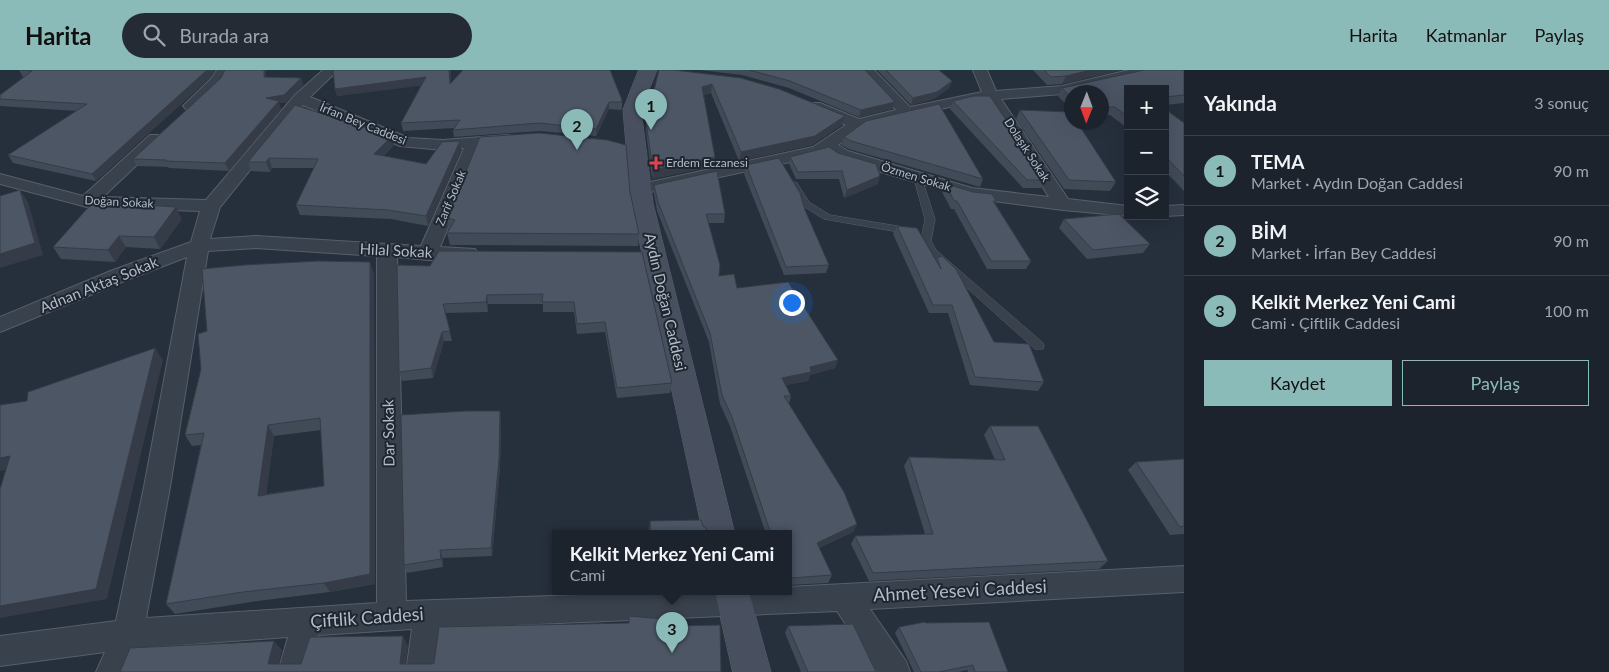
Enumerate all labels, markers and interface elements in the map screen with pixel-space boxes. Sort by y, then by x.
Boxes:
search box [122,13,472,58]
text: Harita [25,21,92,50]
icon: search [140,21,168,49]
text: Burada ara [180,24,269,47]
text: Harita [1349,24,1398,46]
text: Katmanlar [1426,24,1506,46]
text: Paylaş [1534,24,1584,46]
north arrow [1064,85,1109,130]
map controls [1124,85,1169,220]
button: + [1124,85,1169,130]
pin: 1 [635,89,667,130]
text: Yakında [1204,90,1277,115]
text: 3 sonuç [1534,93,1589,112]
street label: İrfan Bey Caddesi [318,99,409,148]
pin: 2 [561,109,593,150]
street label: Dolaşık Sokak [1001,115,1054,185]
button: − [1124,130,1169,175]
text: TEMA [1251,150,1304,173]
place label: Erdem Eczanesi [666,155,748,170]
marker: Erdem Eczanesi [650,157,662,169]
street label: Özmen Sokak [879,159,954,195]
text: 1 [1215,161,1225,180]
text: 90 m [1553,161,1589,180]
street label: Zarif Sokak [432,167,469,228]
text: Market · Aydın Doğan Caddesi [1251,173,1463,192]
button: layers [1124,175,1169,220]
street label: Doğan Sokak [84,192,155,211]
text: BİM [1251,220,1287,243]
street label: Aydın Doğan Caddesi [641,231,691,372]
text: 2 [1215,231,1225,250]
text: 90 m [1553,231,1589,250]
street label: Hilal Sokak [359,239,433,261]
text: Market · İrfan Bey Caddesi [1251,243,1436,262]
street label: Adnan Aktaş Sokak [37,252,161,316]
your location [779,290,805,316]
text: Kelkit Merkez Yeni Cami [1251,290,1456,313]
text: 3 [1215,301,1225,320]
text: 100 m [1544,301,1589,320]
text: Cami · Çiftlik Caddesi [1251,313,1400,332]
button: Kaydet [1204,360,1392,406]
button: Paylaş [1402,360,1589,406]
street label: Dar Sokak [378,399,398,467]
popup [552,530,792,595]
text: Kelkit Merkez Yeni Cami [570,542,774,565]
text: Cami [570,565,605,584]
street label: Ahmet Yesevi Caddesi [873,574,1047,606]
street label: Çiftlik Caddesi [309,602,424,632]
pin: 3 [656,612,688,653]

